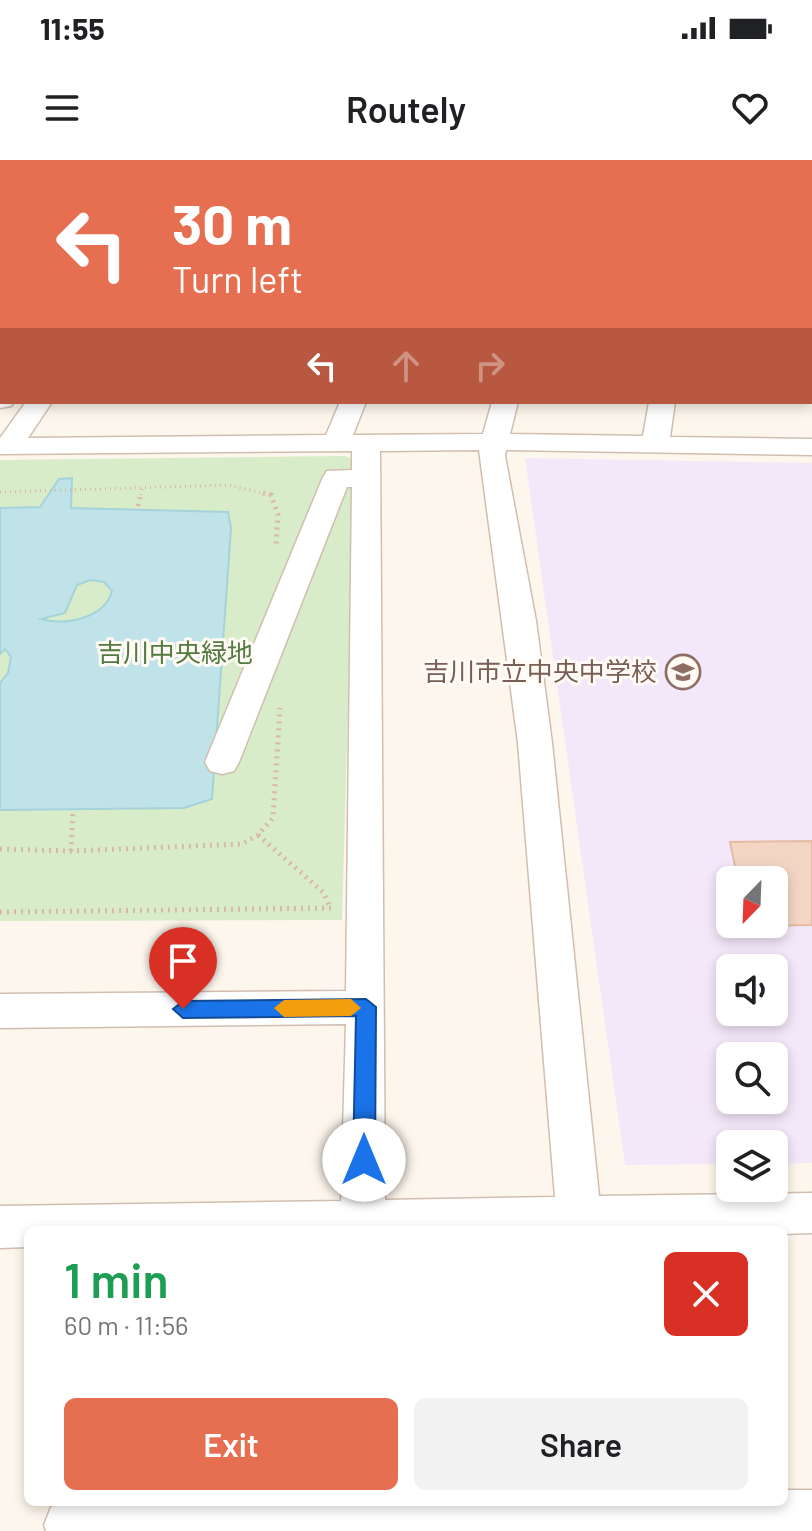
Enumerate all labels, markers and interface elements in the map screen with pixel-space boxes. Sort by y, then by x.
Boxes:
text: 11:55 [40,10,105,46]
icon: menu [40,86,84,130]
icon: heart [728,86,772,130]
text: Routely [346,87,466,130]
text: 30 m [172,189,292,256]
icon: left [40,192,144,296]
text: Turn left [172,257,303,300]
icon: left [300,344,344,388]
icon: ahead [384,344,428,388]
icon: right [468,344,512,388]
park label: 吉川中央緑地 [97,636,253,667]
school or university icon: 吉川市立中央中学校 [664,653,702,691]
place label: 吉川市立中央中学校 [423,655,657,686]
north arrow [716,866,788,938]
map controls [716,866,788,1202]
pin [149,927,217,1009]
icon: arrive [161,939,205,983]
button: sound [716,954,788,1026]
button: search [716,1042,788,1114]
position arrow [322,1118,406,1202]
button: layers [716,1130,788,1202]
text: 1 min [64,1250,169,1308]
button: close [664,1252,748,1336]
text: 60 m · 11:56 [64,1309,189,1340]
button: Exit [64,1398,398,1490]
button: Share [414,1398,748,1490]

